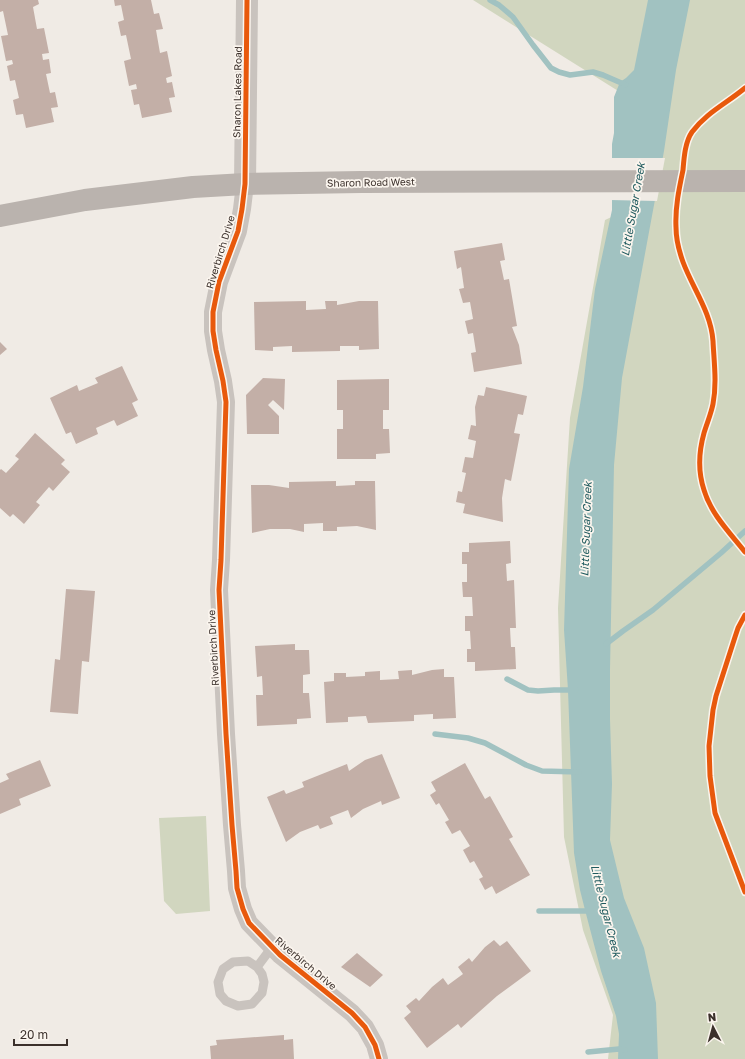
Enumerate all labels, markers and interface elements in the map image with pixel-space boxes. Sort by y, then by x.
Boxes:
street label: Sharon Lakes Road [230,46,244,138]
water label: Little Sugar Creek [618,159,648,257]
street label: Sharon Road West [327,175,415,189]
street label: Riverbirch Drive [203,214,237,290]
water label: Little Sugar Creek [577,480,595,577]
street label: Riverbirch Drive [205,609,221,686]
water label: Little Sugar Creek [588,863,625,960]
street label: Riverbirch Drive [273,934,339,992]
north arrow [693,1007,733,1047]
text: N [707,1010,717,1023]
scale bar [14,1021,67,1047]
text: 20 m [20,1027,48,1042]

